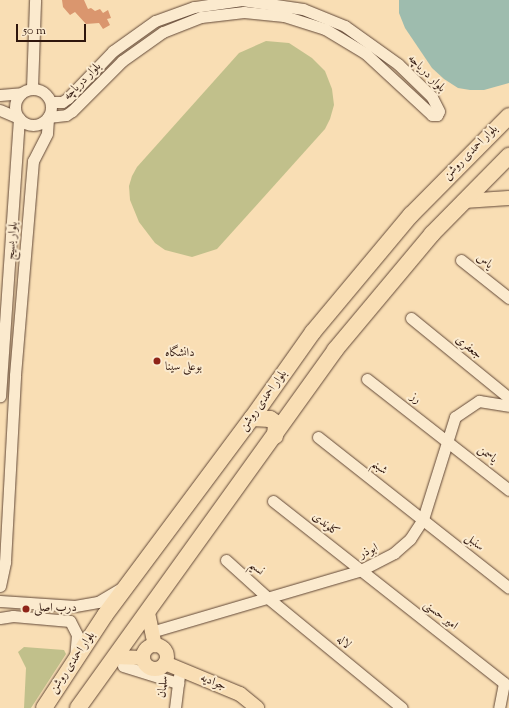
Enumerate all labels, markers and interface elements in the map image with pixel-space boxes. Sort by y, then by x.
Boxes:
scale bar [18,16,88,42]
text: 50 m [23,22,46,40]
street label: بلوار دریاچه [404,52,448,96]
street label: بلوار دریاچه [61,60,105,104]
street label: بلوار احمدی روشن [441,123,501,183]
street label: بلوار بسیج [4,221,22,261]
street label: یاس [473,251,495,273]
street label: جعفری [452,333,484,363]
place label: دانشگاه بوعلی سینا [165,347,202,375]
marker: دانشگاه بوعلی سینا [152,356,162,366]
street label: بلوار احمدی روشن [237,368,291,434]
street label: رز [407,390,423,408]
street label: یاسمن [474,443,500,467]
street label: شبنم [368,457,390,479]
street label: کلوندی [309,510,341,540]
street label: سنبل [462,531,486,555]
street label: ابوذر [357,541,381,563]
street label: نسیم [246,559,266,579]
street label: امیر حسنی [420,598,460,634]
place label: درب اصلی [34,602,77,616]
marker: درب اصلی [21,604,31,614]
street label: بلوار احمدی روشن [47,629,99,697]
street label: لاله [333,633,353,653]
street label: جوادیه [198,671,228,695]
street label: سلمان [156,675,172,699]

